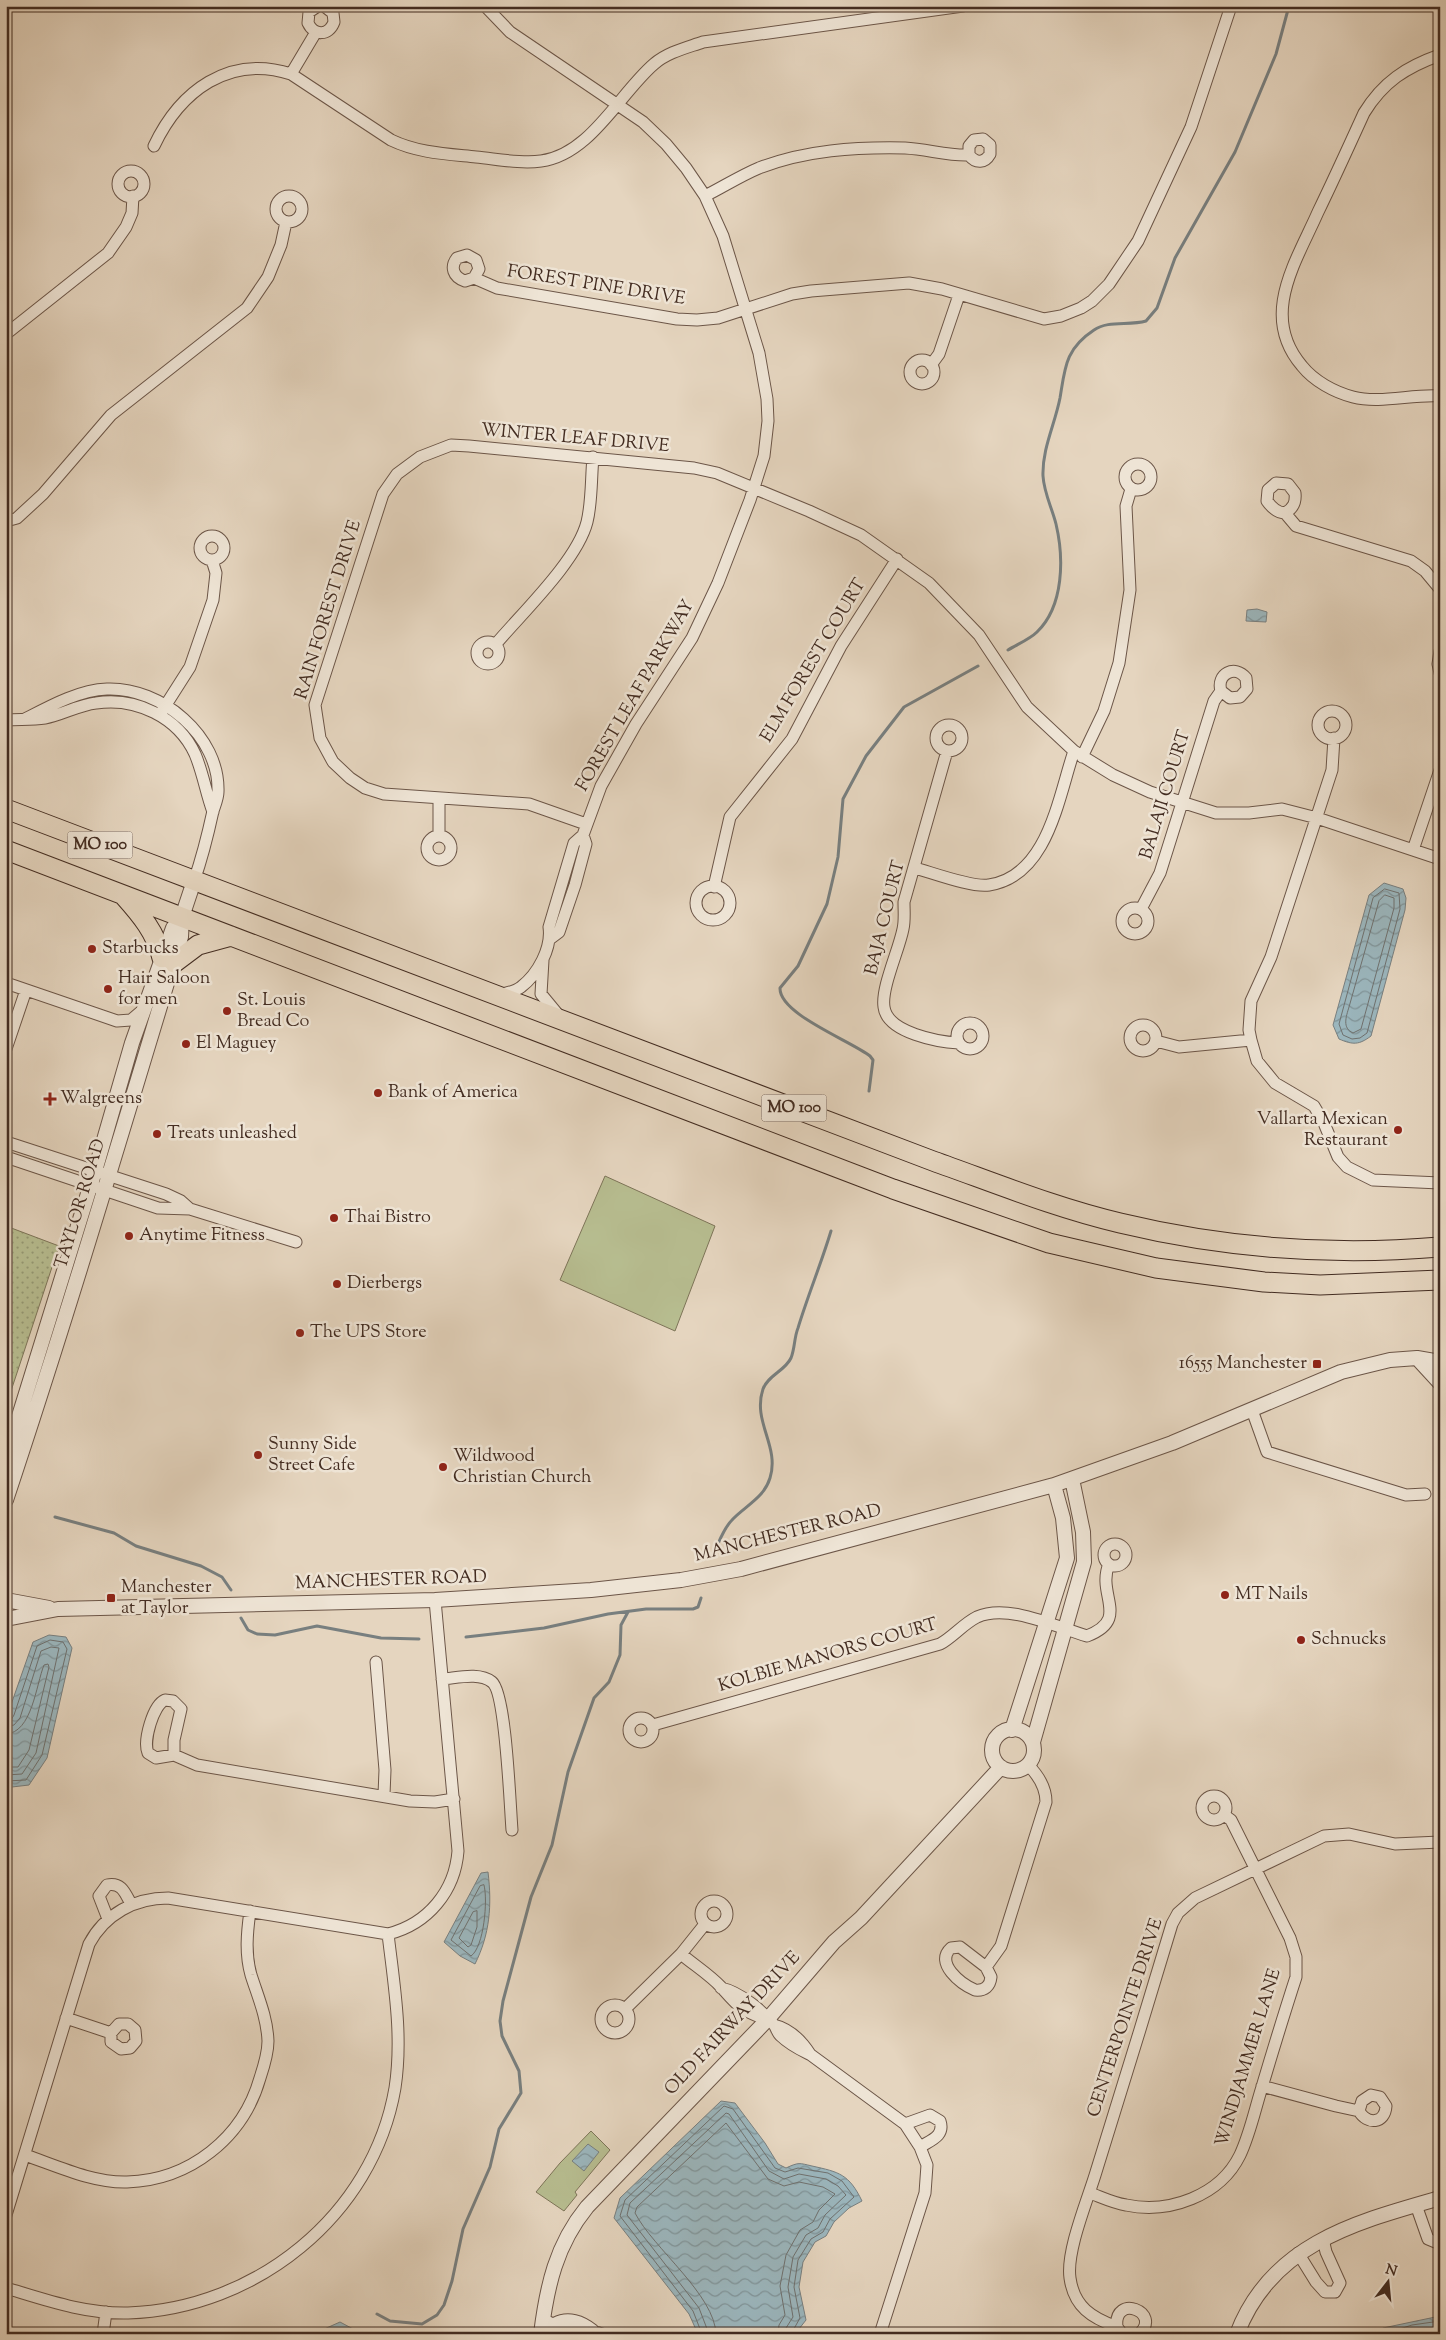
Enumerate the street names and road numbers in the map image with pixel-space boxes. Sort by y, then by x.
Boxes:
street label: FOREST PINE DRIVE [505,259,687,313]
street label: WINTER LEAF DRIVE [480,418,670,460]
street label: RAIN FOREST DRIVE [289,517,369,703]
street label: ELM FOREST COURT [755,574,873,748]
street label: FOREST LEAF PARKWAY [570,595,702,797]
street label: BALAJI COURT [1134,727,1198,863]
road number: MO 100 [68,832,132,858]
street label: BAJA COURT [859,858,913,978]
road number: MO 100 [762,1094,826,1122]
street label: TAYLOR ROAD [49,1136,113,1272]
street label: MANCHESTER ROAD [692,1498,884,1570]
street label: MANCHESTER ROAD [295,1565,487,1597]
street label: KOLBIE MANORS COURT [715,1612,941,1700]
street label: CENTERPOINTE DRIVE [1082,1915,1171,2121]
street label: OLD FAIRWAY DRIVE [659,1946,807,2102]
street label: WINDJAMMER LANE [1209,1966,1289,2150]

